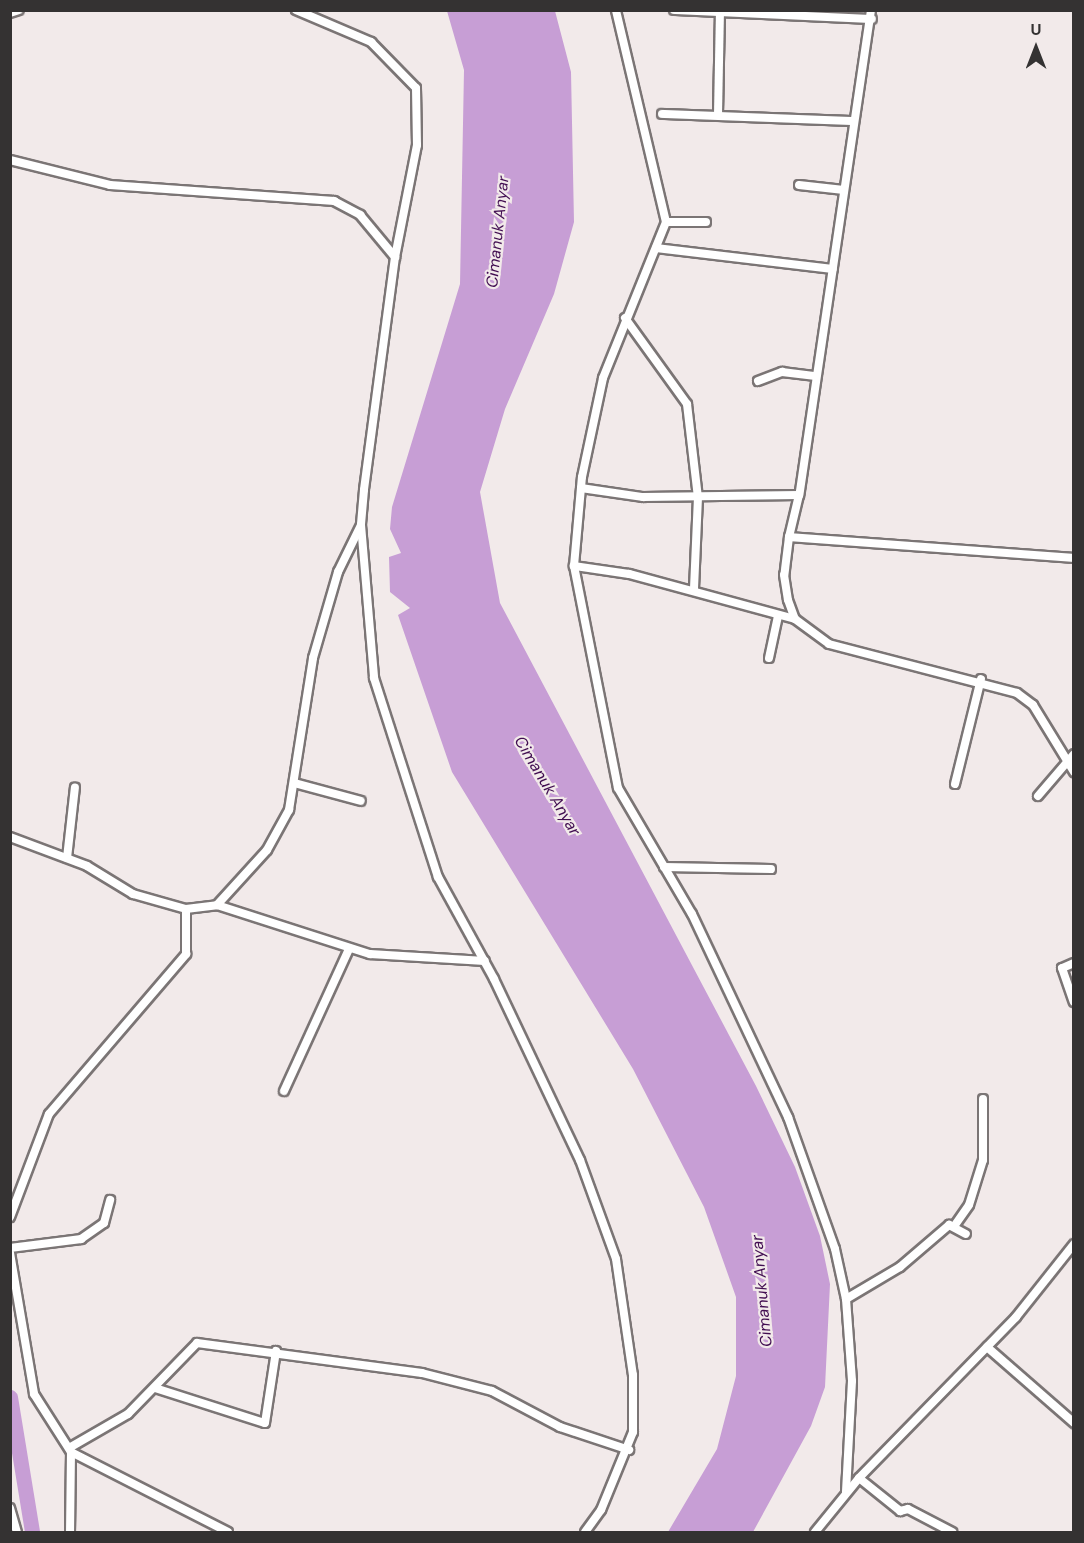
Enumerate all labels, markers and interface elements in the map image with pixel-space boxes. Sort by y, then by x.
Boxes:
north arrow [1006,18,1066,78]
text: U [1031,19,1041,40]
water label: Cimanuk Anyar [483,175,513,289]
water label: Cimanuk Anyar [510,733,584,839]
water label: Cimanuk Anyar [748,1234,776,1348]

